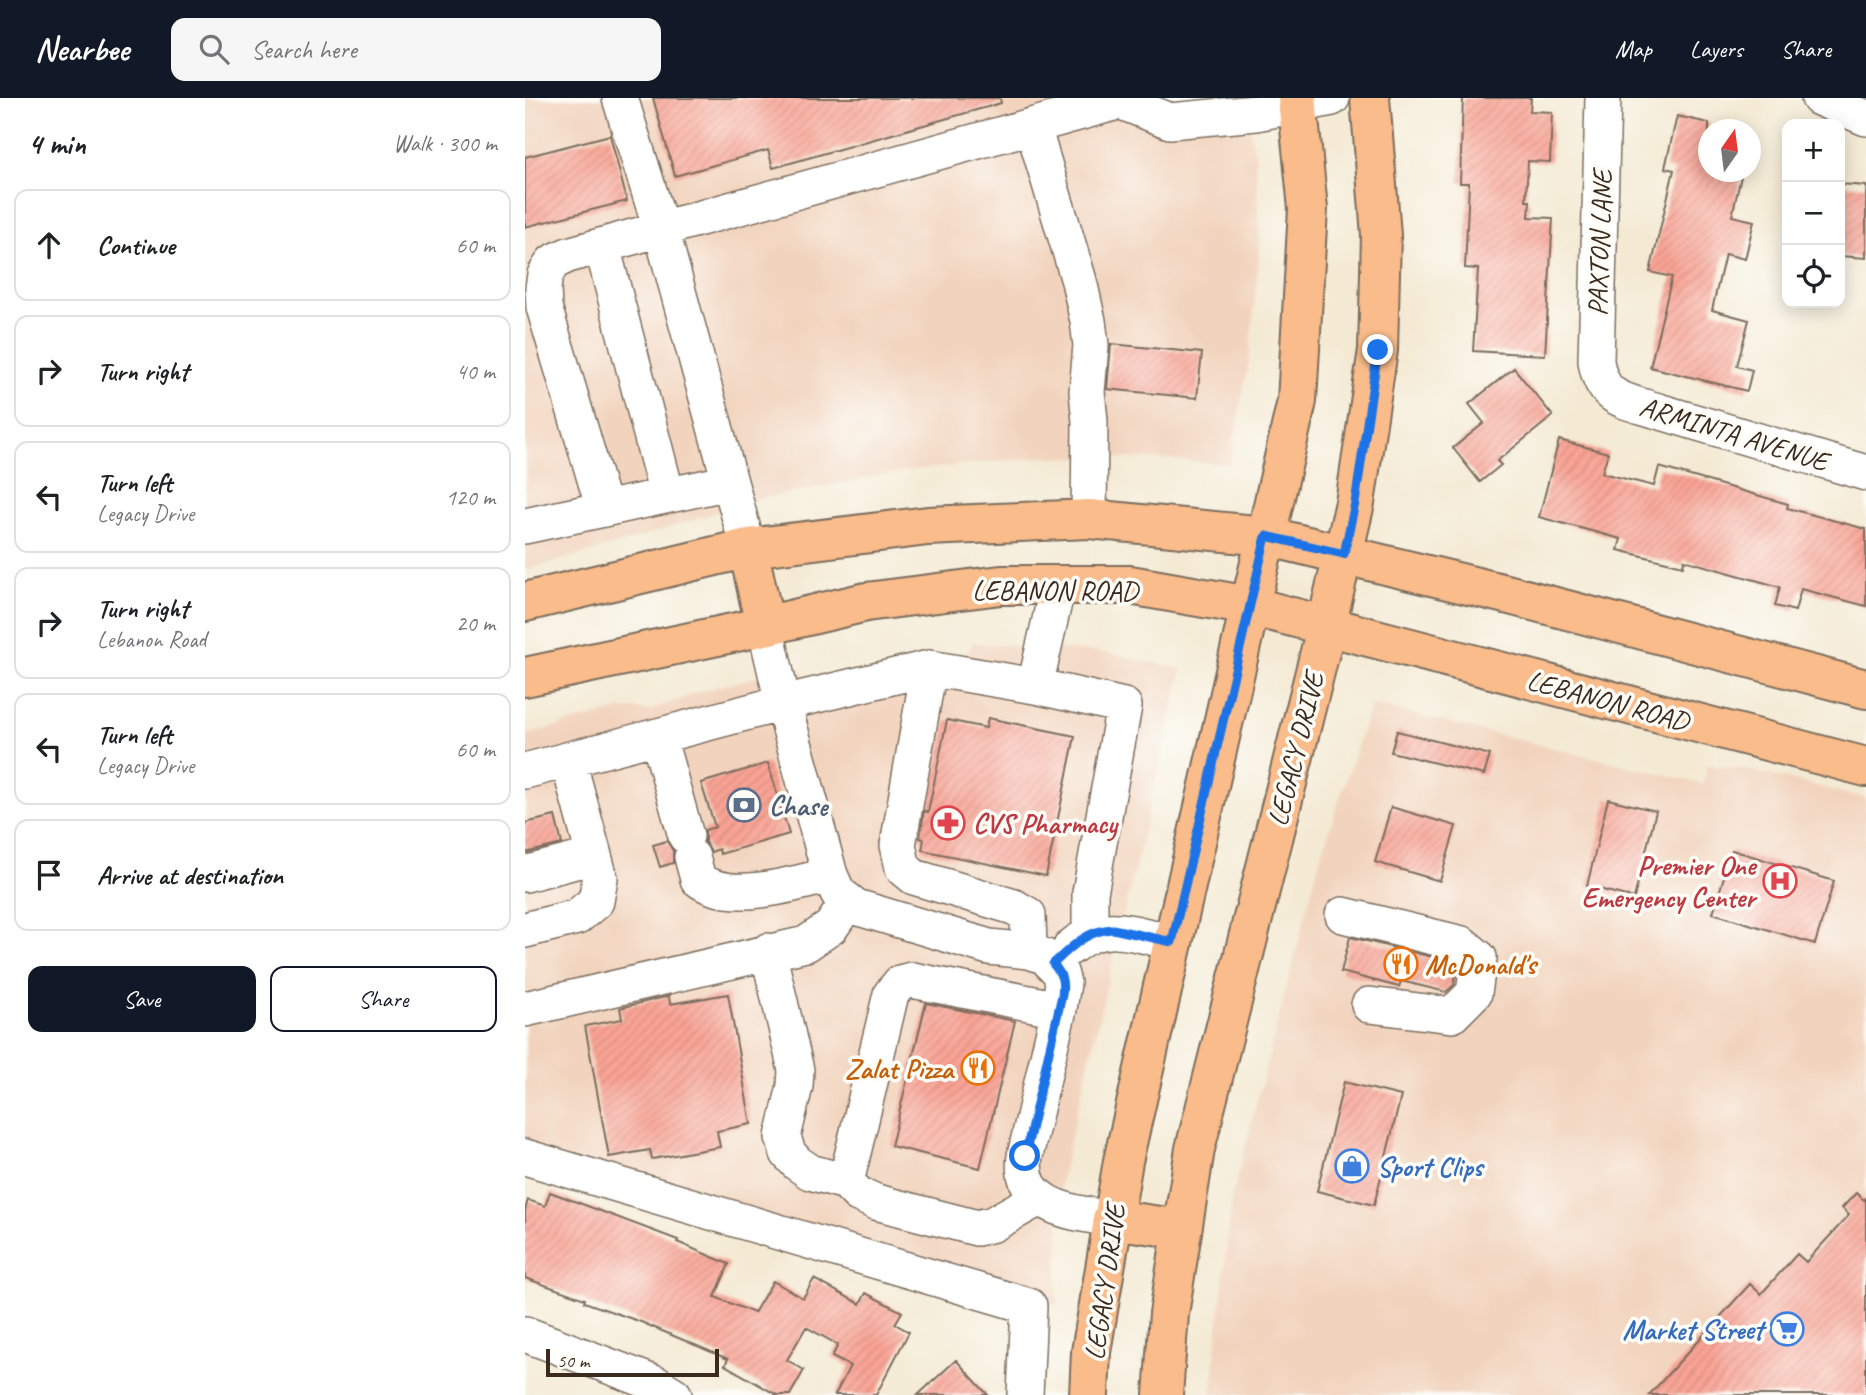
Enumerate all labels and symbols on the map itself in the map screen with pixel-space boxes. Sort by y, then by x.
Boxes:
north arrow [1698,119,1761,182]
street label: PAXTON LANE [1579,166,1620,316]
route end [1362,334,1393,365]
street label: ARMINTA AVENUE [1636,388,1835,480]
street label: LEBANON ROAD [972,573,1140,608]
street label: LEBANON ROAD [1523,662,1695,740]
street label: LEGACY DRIVE [1260,666,1332,829]
bank icon: Chase [725,786,763,824]
place label: Chase [769,788,830,823]
pharmacy icon: CVS Pharmacy [929,804,967,842]
place label: CVS Pharmacy [973,806,1119,842]
place label: Premier One Emergency Center [1582,848,1758,915]
hospital icon: Premier One Emergency Center [1761,862,1799,900]
restaurant icon: McDonald's [1382,945,1420,983]
place label: McDonald's [1425,947,1539,982]
restaurant icon: Zalat Pizza [959,1049,997,1087]
place label: Zalat Pizza [845,1051,956,1086]
route start [1009,1140,1040,1171]
shop icon: Sport Clips [1333,1147,1371,1185]
place label: Sport Clips [1377,1149,1486,1184]
street label: LEGACY DRIVE [1076,1199,1133,1362]
supermarket icon: Market Street [1768,1310,1806,1348]
place label: Market Street [1622,1312,1768,1347]
scale bar [546,1346,719,1378]

